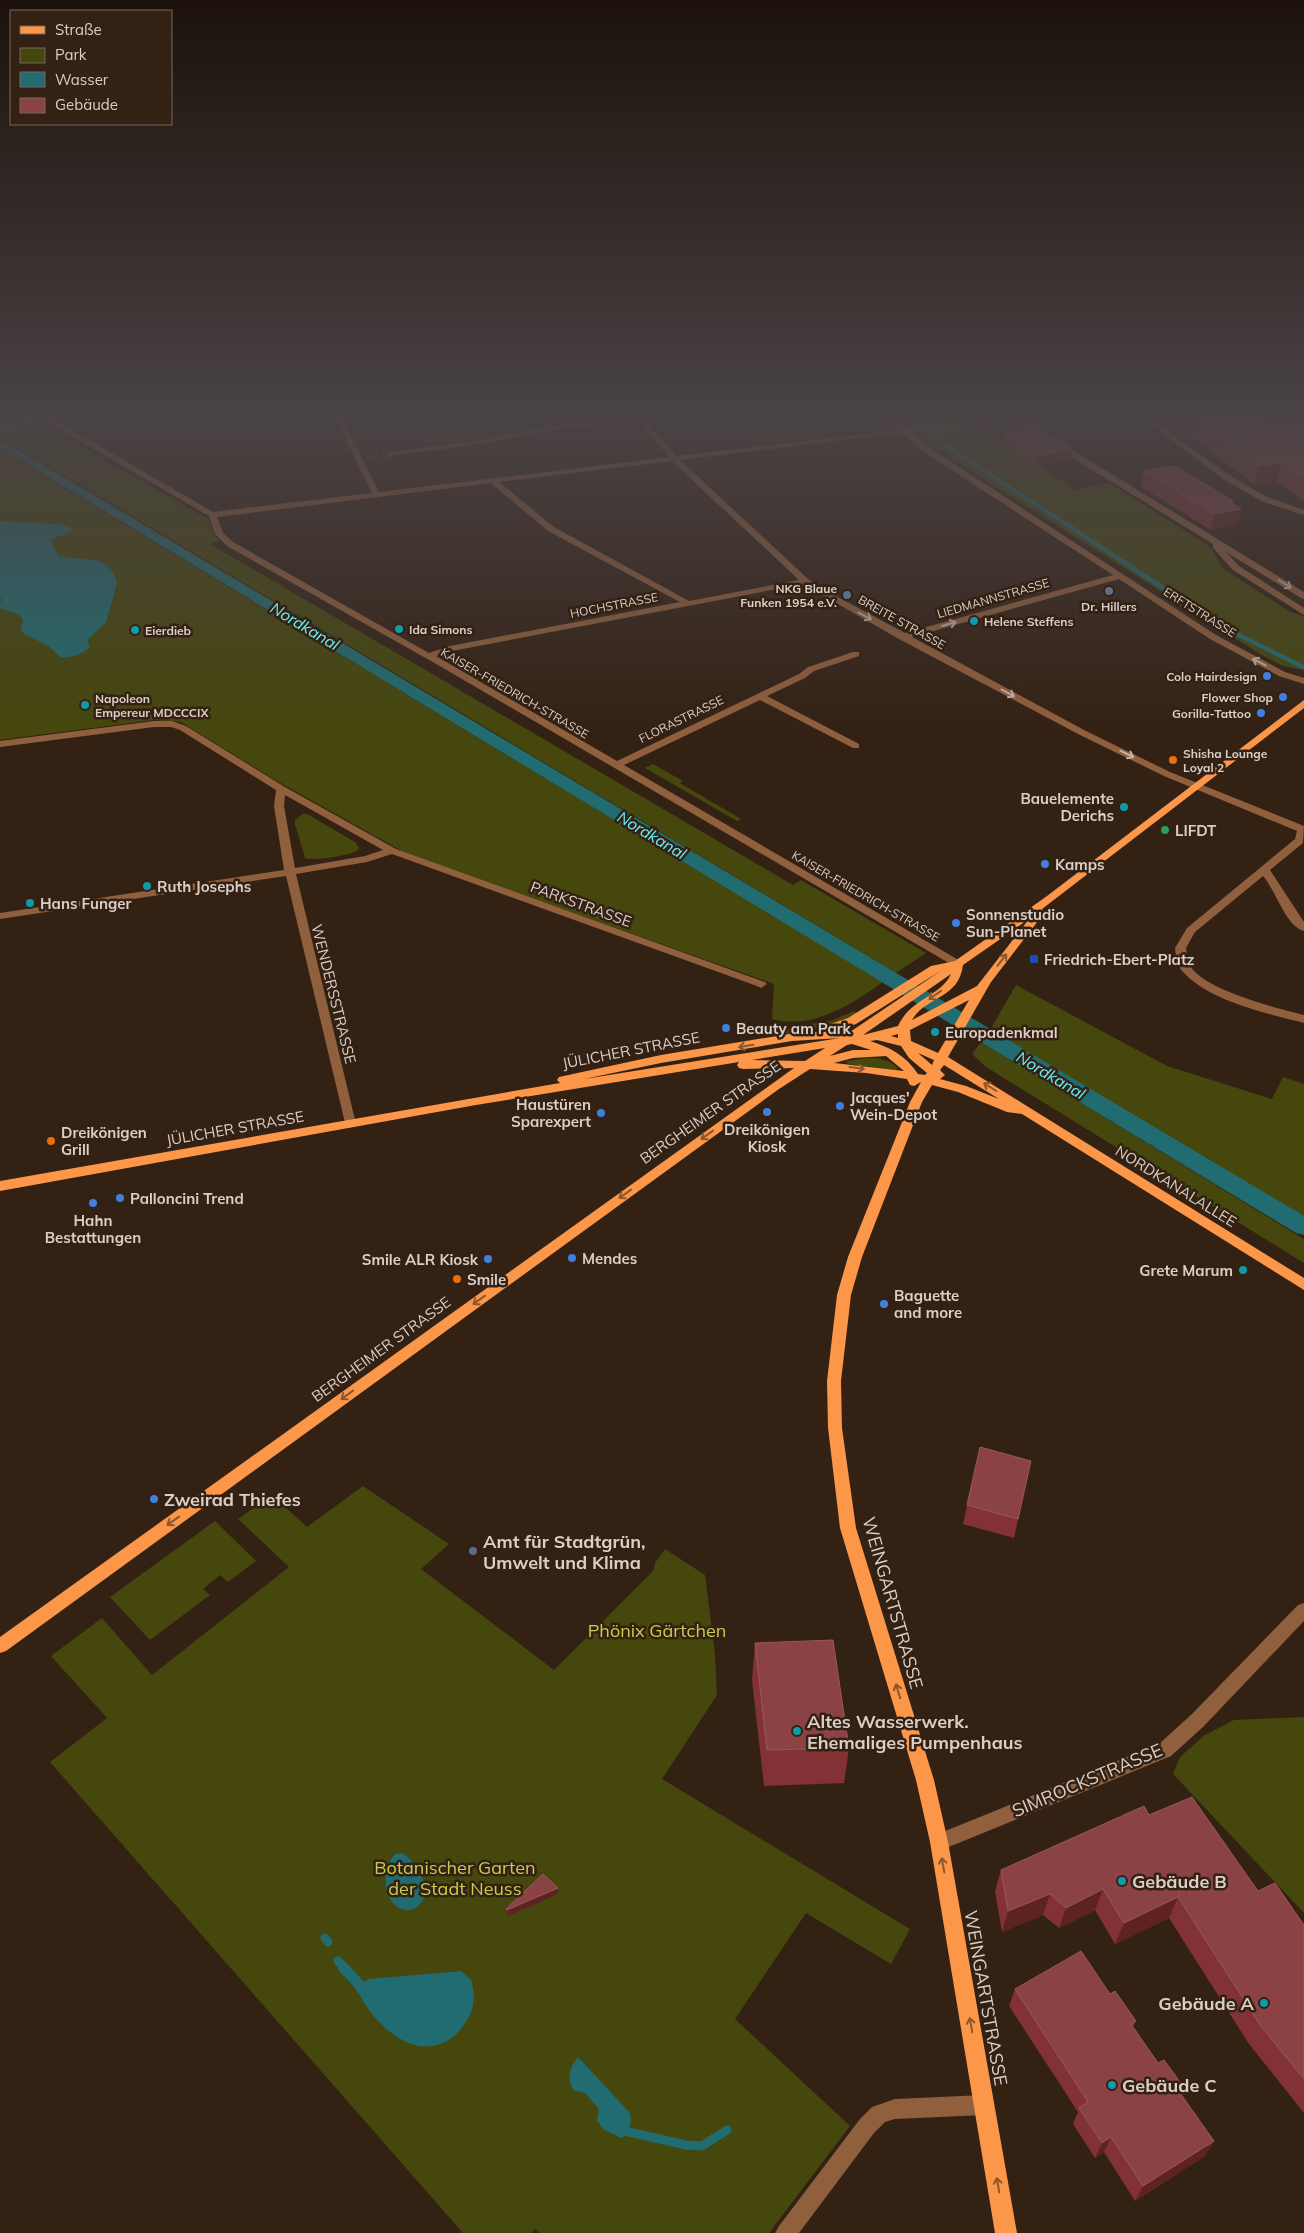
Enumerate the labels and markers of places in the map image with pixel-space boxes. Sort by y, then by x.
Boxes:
place label: NKG Blaue Funken 1954 e.V. [740,581,837,610]
marker: Dr. Hillers [1103,585,1115,597]
marker: NKG Blaue Funken 1954 e.V. [841,589,853,601]
place label: Dr. Hillers [1081,599,1137,614]
place label: Helene Steffens [984,614,1074,629]
marker: Helene Steffens [968,615,980,627]
place label: Ida Simons [409,622,473,637]
place label: Eierdieb [145,623,191,638]
marker: Ida Simons [393,623,405,635]
marker: Eierdieb [129,624,141,636]
place label: Colo Hairdesign [1166,669,1257,684]
marker: Colo Hairdesign [1261,670,1273,682]
place label: Flower Shop [1201,690,1273,705]
place label: Napoleon Empereur MDCCCIX [95,691,209,720]
marker: Flower Shop [1277,691,1289,703]
marker: Napoleon Empereur MDCCCIX [79,699,91,711]
place label: Gorilla-Tattoo [1172,706,1251,721]
marker: Gorilla-Tattoo [1255,707,1267,719]
place label: Shisha Lounge Loyal 2 [1183,746,1268,775]
marker: Shisha Lounge Loyal 2 [1167,754,1179,766]
place label: Bauelemente Derichs [1020,789,1114,825]
marker: Bauelemente Derichs [1118,801,1130,813]
place label: LIFDT [1175,821,1217,840]
marker: LIFDT [1159,824,1171,836]
place label: Kamps [1055,855,1105,874]
marker: Kamps [1039,858,1051,870]
place label: Ruth Josephs [157,877,251,896]
marker: Ruth Josephs [141,880,153,892]
place label: Hans Funger [40,894,132,913]
marker: Hans Funger [24,897,36,909]
place label: Sonnenstudio Sun-Planet [966,905,1064,941]
marker: Sonnenstudio Sun-Planet [950,917,962,929]
place label: Friedrich-Ebert-Platz [1044,950,1195,969]
marker: Friedrich-Ebert-Platz [1028,953,1040,965]
place label: Beauty am Park [736,1019,852,1038]
marker: Beauty am Park [720,1022,732,1034]
place label: Europadenkmal [945,1023,1058,1042]
marker: Europadenkmal [929,1026,941,1038]
place label: Jacques' Wein-Depot [850,1088,937,1124]
place label: Haustüren Sparexpert [511,1095,591,1131]
marker: Jacques' Wein-Depot [834,1100,846,1112]
marker: Dreikönigen Kiosk [761,1106,773,1118]
marker: Haustüren Sparexpert [595,1107,607,1119]
place label: Dreikönigen Kiosk [724,1120,810,1156]
place label: Dreikönigen Grill [61,1123,147,1159]
marker: Dreikönigen Grill [45,1135,57,1147]
place label: Palloncini Trend [130,1189,244,1208]
marker: Palloncini Trend [114,1192,126,1204]
marker: Hahn Bestattungen [87,1197,99,1209]
place label: Hahn Bestattungen [45,1211,141,1247]
place label: Mendes [582,1249,637,1268]
place label: Smile ALR Kiosk [362,1250,479,1269]
marker: Mendes [566,1252,578,1264]
marker: Smile ALR Kiosk [482,1253,494,1265]
place label: Grete Marum [1139,1261,1233,1280]
marker: Grete Marum [1237,1264,1249,1276]
place label: Smile [467,1270,506,1289]
marker: Smile [451,1273,463,1285]
place label: Baguette and more [894,1286,962,1322]
marker: Baguette and more [878,1298,890,1310]
place label: Zweirad Thiefes [164,1488,301,1511]
marker: Zweirad Thiefes [148,1493,160,1505]
place label: Amt für Stadtgrün, Umwelt und Klima [483,1530,646,1574]
marker: Amt für Stadtgrün, Umwelt und Klima [467,1545,479,1557]
place label: Altes Wasserwerk. Ehemaliges Pumpenhaus [807,1710,1023,1754]
marker: Altes Wasserwerk. Ehemaliges Pumpenhaus [791,1725,803,1737]
place label: Gebäude B [1132,1870,1227,1893]
marker: Gebäude B [1116,1875,1128,1887]
place label: Gebäude A [1158,1992,1255,2015]
marker: Gebäude A [1258,1997,1270,2009]
place label: Gebäude C [1122,2074,1217,2097]
marker: Gebäude C [1106,2079,1118,2091]

